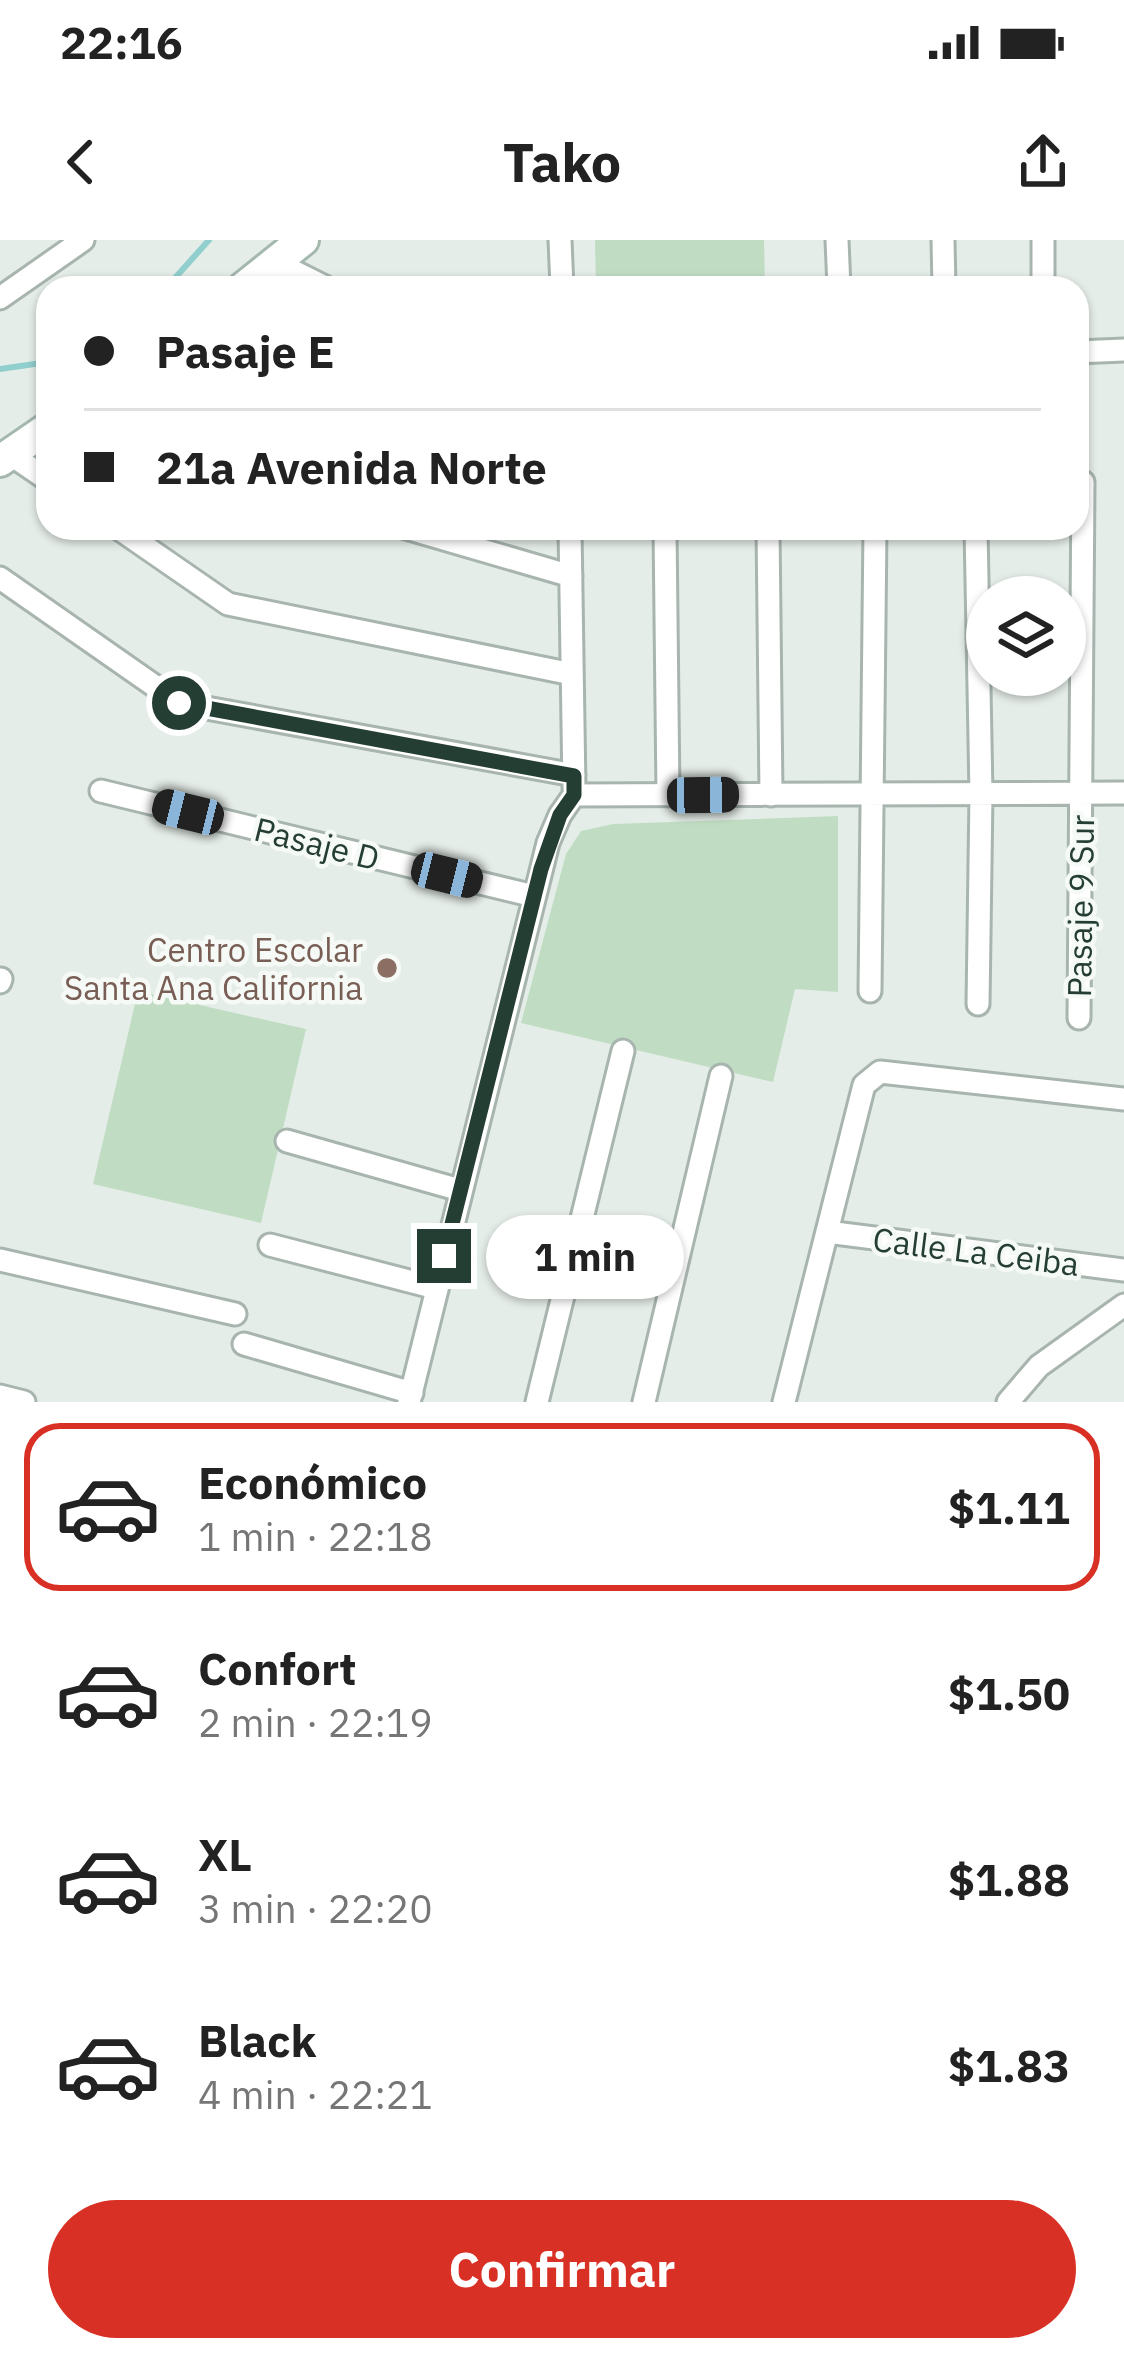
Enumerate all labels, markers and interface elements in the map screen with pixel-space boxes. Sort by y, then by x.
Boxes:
text: 22:16 [60,13,183,71]
text: Tako [503,127,621,197]
icon: back [48,129,114,195]
icon: share [1010,129,1076,195]
text: Pasaje E [156,322,335,380]
text: 21a Avenida Norte [156,438,547,496]
map controls [966,576,1086,696]
button: layers [966,576,1086,696]
route start [152,676,206,730]
car [667,776,739,814]
car [149,786,227,838]
street label: Pasaje D [250,807,384,879]
street label: Pasaje 9 Sur [1057,814,1103,998]
car [408,849,486,901]
place label: Centro Escolar Santa Ana California [64,928,363,1009]
marker: Centro Escolar Santa Ana California [374,955,400,981]
callout: 1 min [486,1214,684,1298]
street label: Calle La Ceiba [870,1217,1082,1285]
route end [417,1229,471,1283]
text: 1 min [534,1231,636,1282]
icon: car [54,1453,162,1561]
text: Económico [198,1453,427,1511]
text: $1.11 [948,1478,1070,1536]
text: 1 min · 22:18 [198,1511,433,1562]
icon: car [54,1639,162,1747]
text: Confort [198,1639,357,1697]
text: $1.50 [948,1664,1070,1722]
text: 2 min · 22:19 [198,1697,433,1748]
icon: car [54,1825,162,1933]
text: XL [198,1825,252,1883]
text: $1.88 [948,1850,1070,1908]
text: 3 min · 22:20 [198,1883,433,1934]
icon: car [54,2011,162,2119]
text: Black [198,2011,317,2069]
text: $1.83 [948,2036,1070,2094]
text: 4 min · 22:21 [198,2069,433,2120]
button: Confirmar [48,2200,1076,2338]

